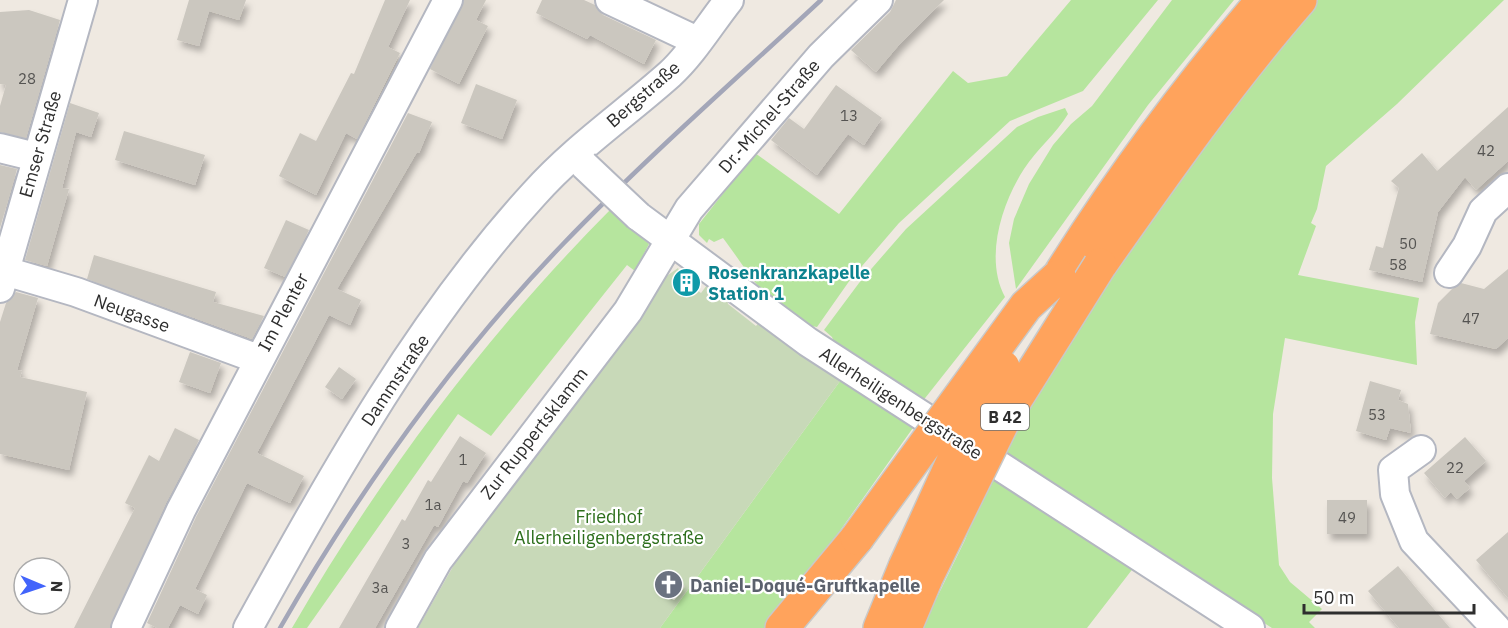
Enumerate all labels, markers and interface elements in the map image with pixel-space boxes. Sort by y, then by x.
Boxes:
street label: Dr.-Michel-Straße [713,54,825,178]
street label: Bergstraße [602,56,685,132]
house number: 28 [18,69,36,88]
street label: Emser Straße [14,88,66,200]
house number: 13 [840,106,858,125]
house number: 42 [1477,141,1495,160]
house number: 50 [1399,234,1417,253]
house number: 58 [1389,255,1407,274]
place label: Rosenkranzkapelle Station 1 [708,261,870,305]
building icon: Rosenkranzkapelle Station 1 [671,266,703,298]
street label: Im Plenter [253,268,313,355]
street label: Neugasse [91,289,173,337]
house number: 47 [1462,309,1480,328]
street label: Dammstraße [356,330,434,430]
street label: Allerheiligenbergstraße [815,342,987,464]
street label: Zur Ruppertsklamm [475,362,593,504]
road number: B 42 [981,404,1029,430]
house number: 53 [1368,405,1386,424]
house number: 1 [458,450,468,469]
house number: 22 [1446,458,1464,477]
house number: 1a [424,495,442,514]
park label: Friedhof Allerheiligenbergstraße [514,505,704,549]
house number: 49 [1338,508,1356,527]
house number: 3 [401,534,411,553]
north arrow [12,556,72,616]
church icon: Daniel-Doqué-Gruftkapelle [653,569,685,601]
place label: Daniel-Doqué-Gruftkapelle [690,574,920,597]
scale bar [1304,577,1474,615]
house number: 3a [371,578,389,597]
text: N [47,580,67,593]
text: 50 m [1313,586,1355,609]

